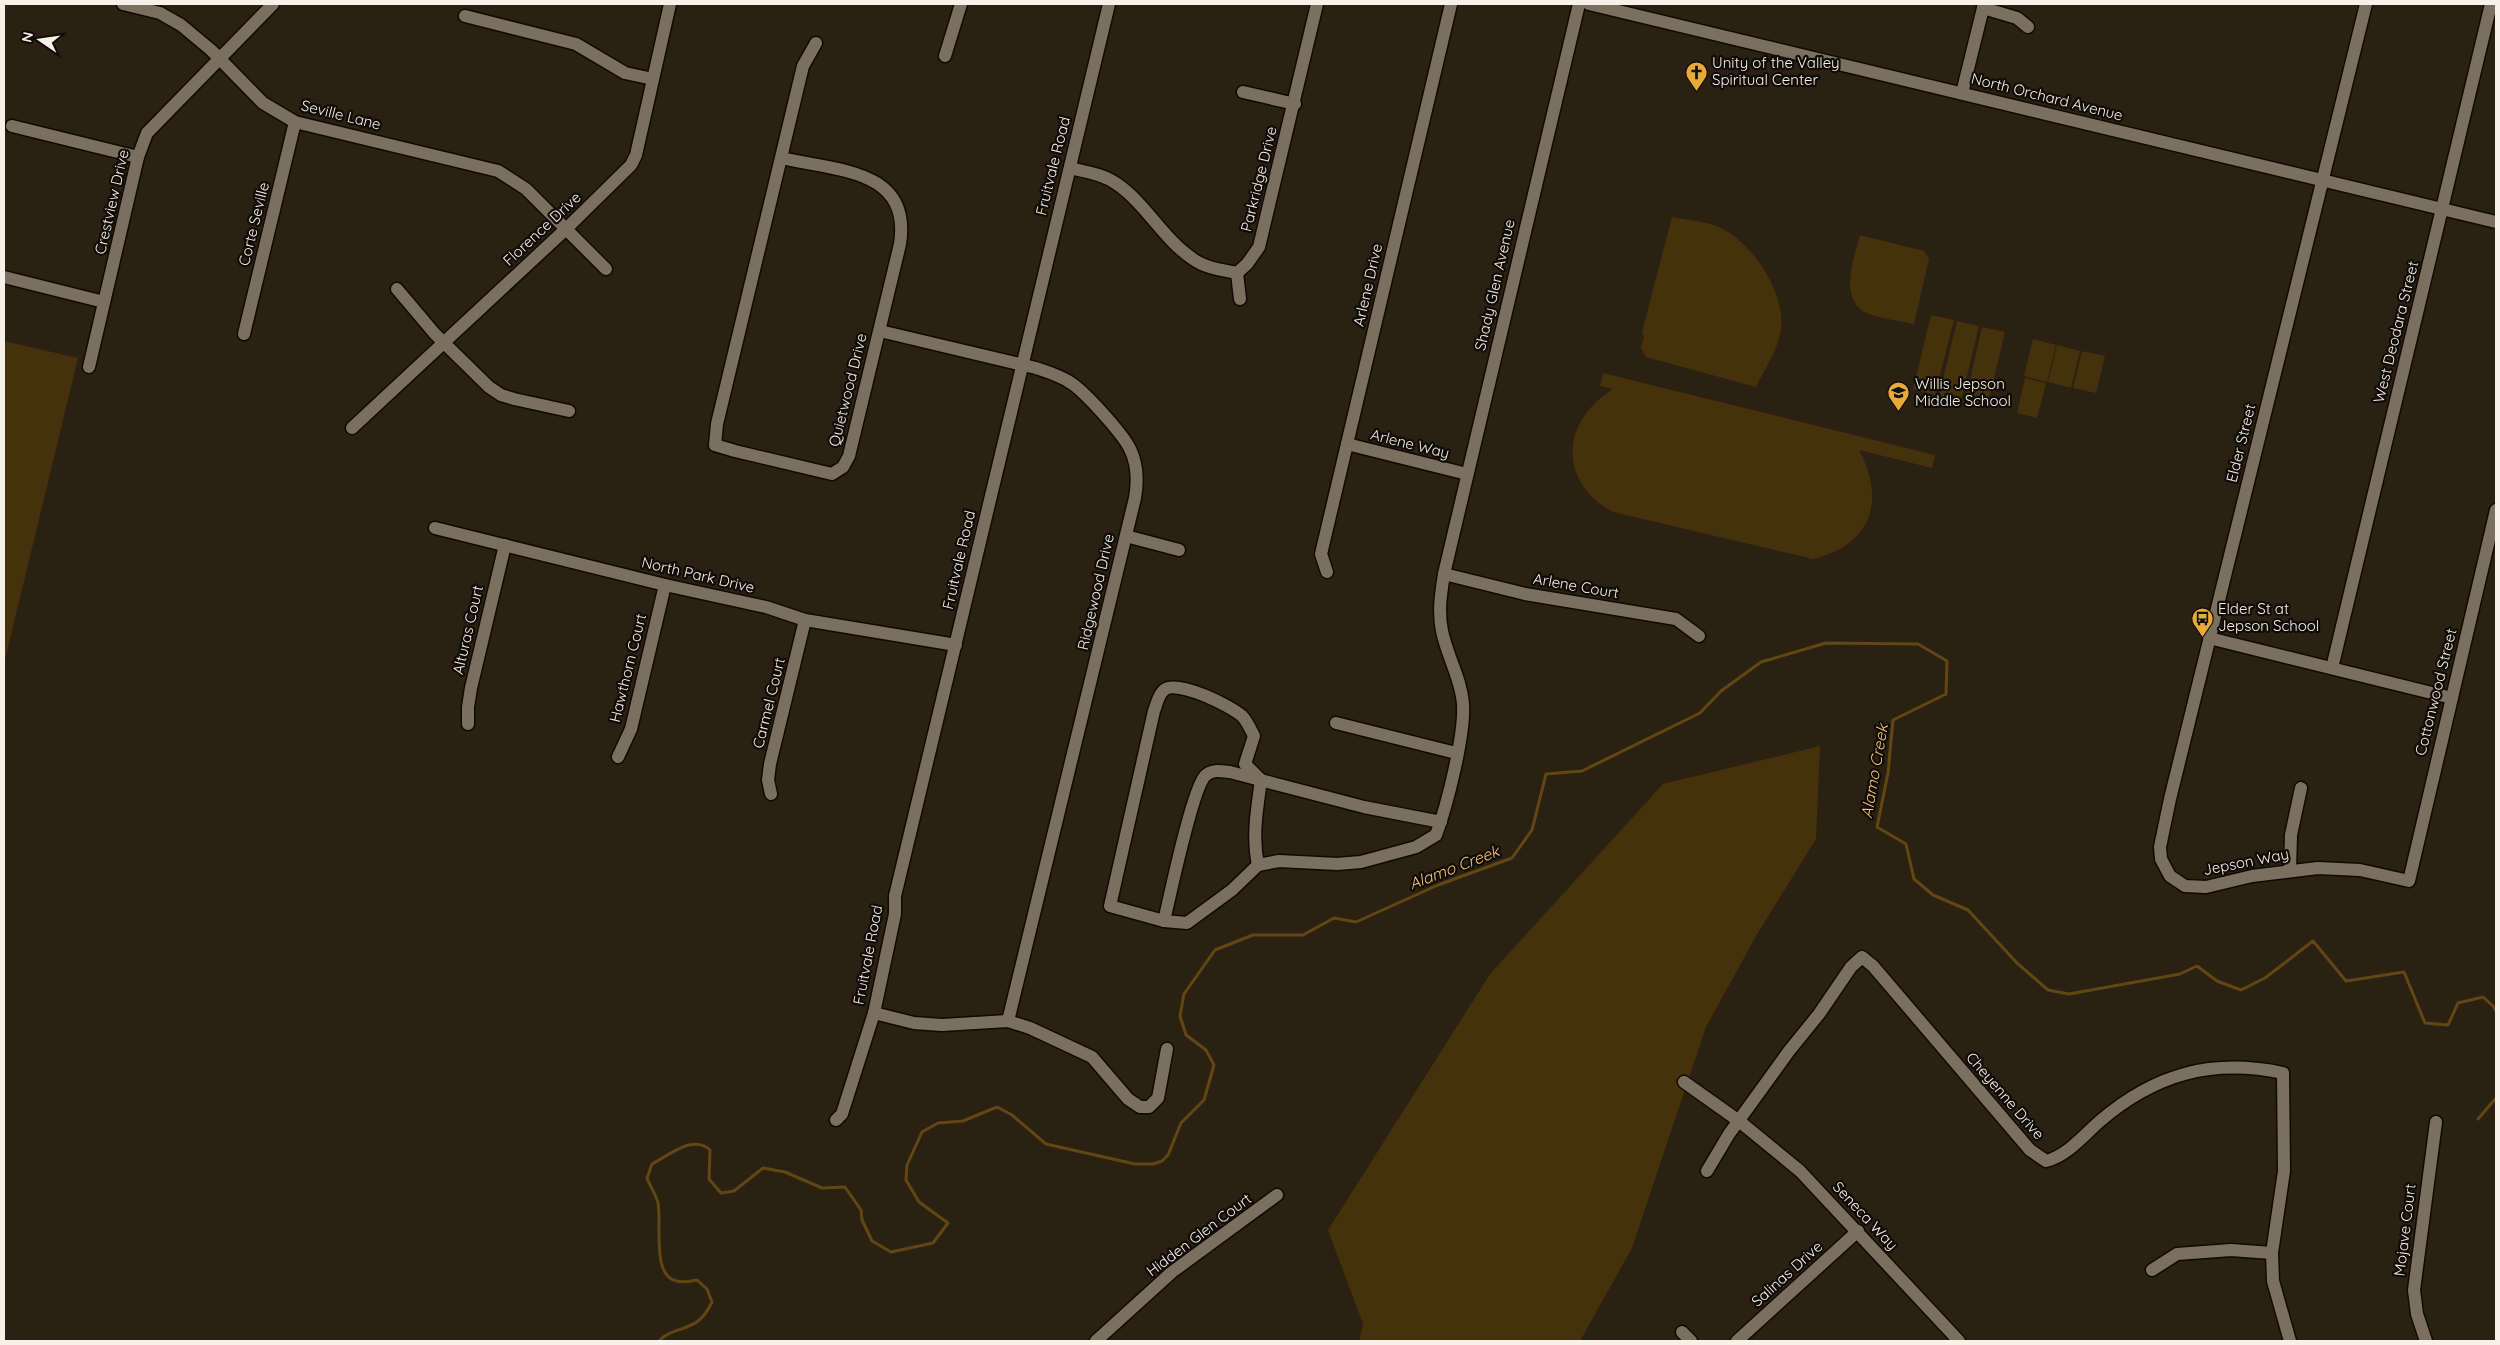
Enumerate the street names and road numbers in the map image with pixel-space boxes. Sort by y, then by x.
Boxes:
street label: North Orchard Avenue [1969,68,2125,125]
street label: Seville Lane [299,95,383,134]
street label: Fruitvale Road [1031,115,1074,217]
street label: Parkridge Drive [1236,124,1281,233]
street label: Crestview Drive [90,148,133,256]
street label: Corte Seville [234,180,273,268]
street label: Florence Drive [499,188,585,270]
street label: Shady Glen Avenue [1470,217,1519,352]
street label: Arlene Drive [1349,242,1386,328]
street label: West Deodara Street [2369,259,2422,405]
street label: Quietwood Drive [824,331,871,449]
street label: Elder Street [2222,402,2259,484]
street label: Arlene Way [1369,425,1451,462]
street label: Fruitvale Road [938,509,979,611]
street label: Ridgewood Drive [1073,532,1118,652]
street label: North Park Drive [640,552,756,597]
street label: Arlene Court [1532,569,1620,602]
street label: Alturas Court [448,584,487,676]
street label: Hawthorn Court [605,612,650,724]
street label: Cottonwood Street [2411,626,2460,757]
street label: Carmel Court [748,656,789,750]
street label: Jepson Way [2201,844,2290,879]
street label: Fruitvale Road [849,903,886,1006]
street label: Cheyenne Drive [1962,1048,2049,1143]
street label: Seneca Way [1829,1177,1902,1254]
street label: Mojave Court [2389,1183,2420,1277]
street label: Hidden Glen Court [1142,1189,1255,1280]
street label: Salinas Drive [1747,1237,1826,1311]

